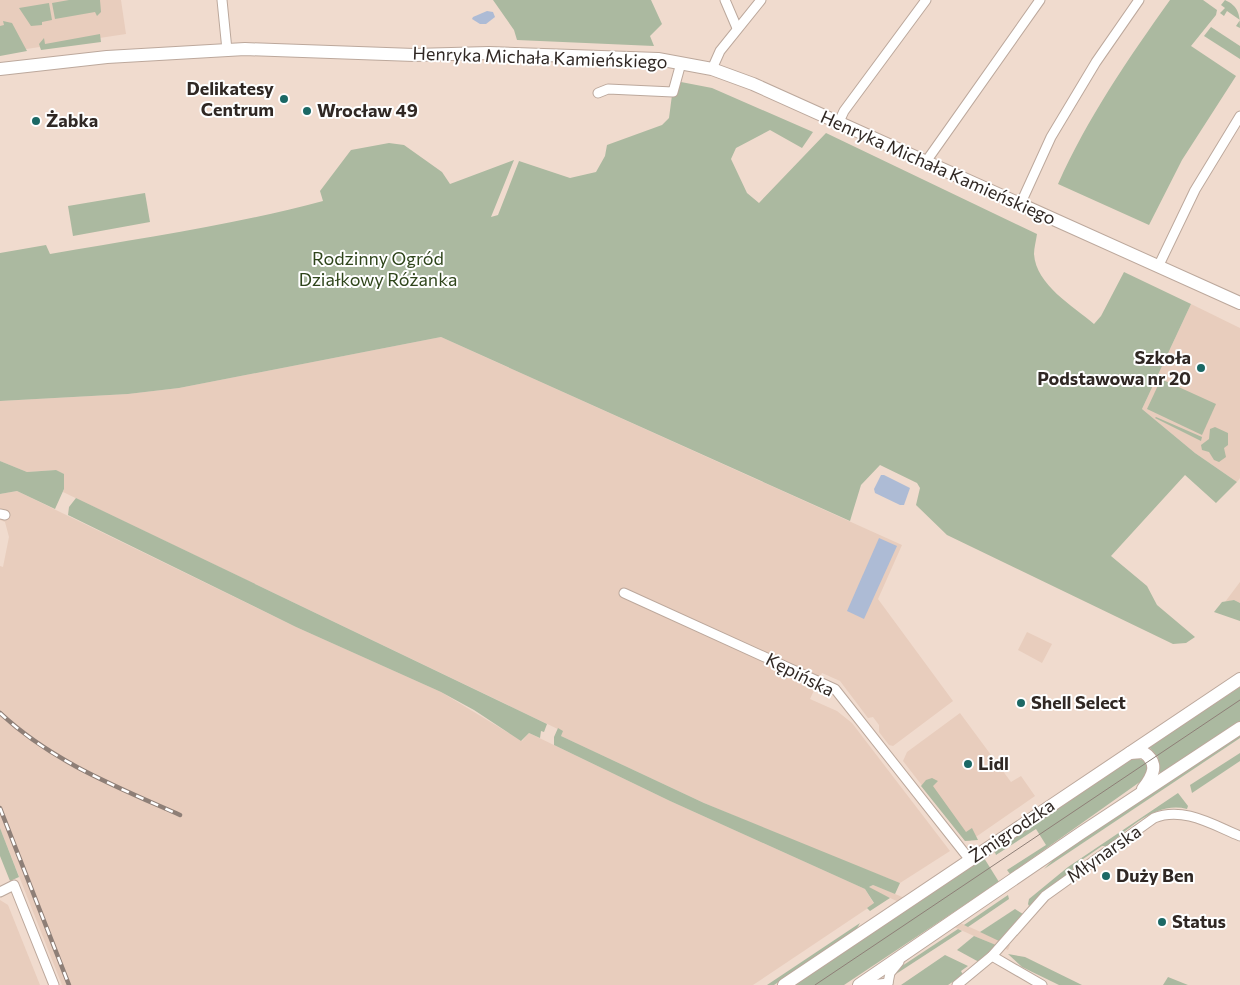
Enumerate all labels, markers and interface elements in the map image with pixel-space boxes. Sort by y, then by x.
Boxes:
street label: Henryka Michała Kamieńskiego [412,42,668,72]
place label: Delikatesy Centrum [186,77,274,120]
marker: Delikatesy Centrum [278,93,290,105]
place label: Wrocław 49 [317,99,418,121]
marker: Wrocław 49 [301,105,313,117]
street label: Henryka Michała Kamieńskiego [817,105,1059,229]
place label: Żabka [46,109,98,131]
marker: Żabka [30,115,42,127]
park label: Rodzinny Ogród Działkowy Różanka [299,247,457,290]
place label: Szkoła Podstawowa nr 20 [1037,346,1191,389]
marker: Szkoła Podstawowa nr 20 [1195,362,1207,374]
street label: Kępińska [763,648,838,701]
place label: Shell Select [1031,691,1126,713]
marker: Shell Select [1015,697,1027,709]
place label: Lidl [978,752,1009,774]
marker: Lidl [962,758,974,770]
street label: Żmigrodzka [965,794,1058,867]
street label: Młynarska [1062,820,1145,887]
place label: Duży Ben [1116,864,1194,886]
marker: Duży Ben [1100,870,1112,882]
place label: Status [1172,910,1226,932]
marker: Status [1156,916,1168,928]

